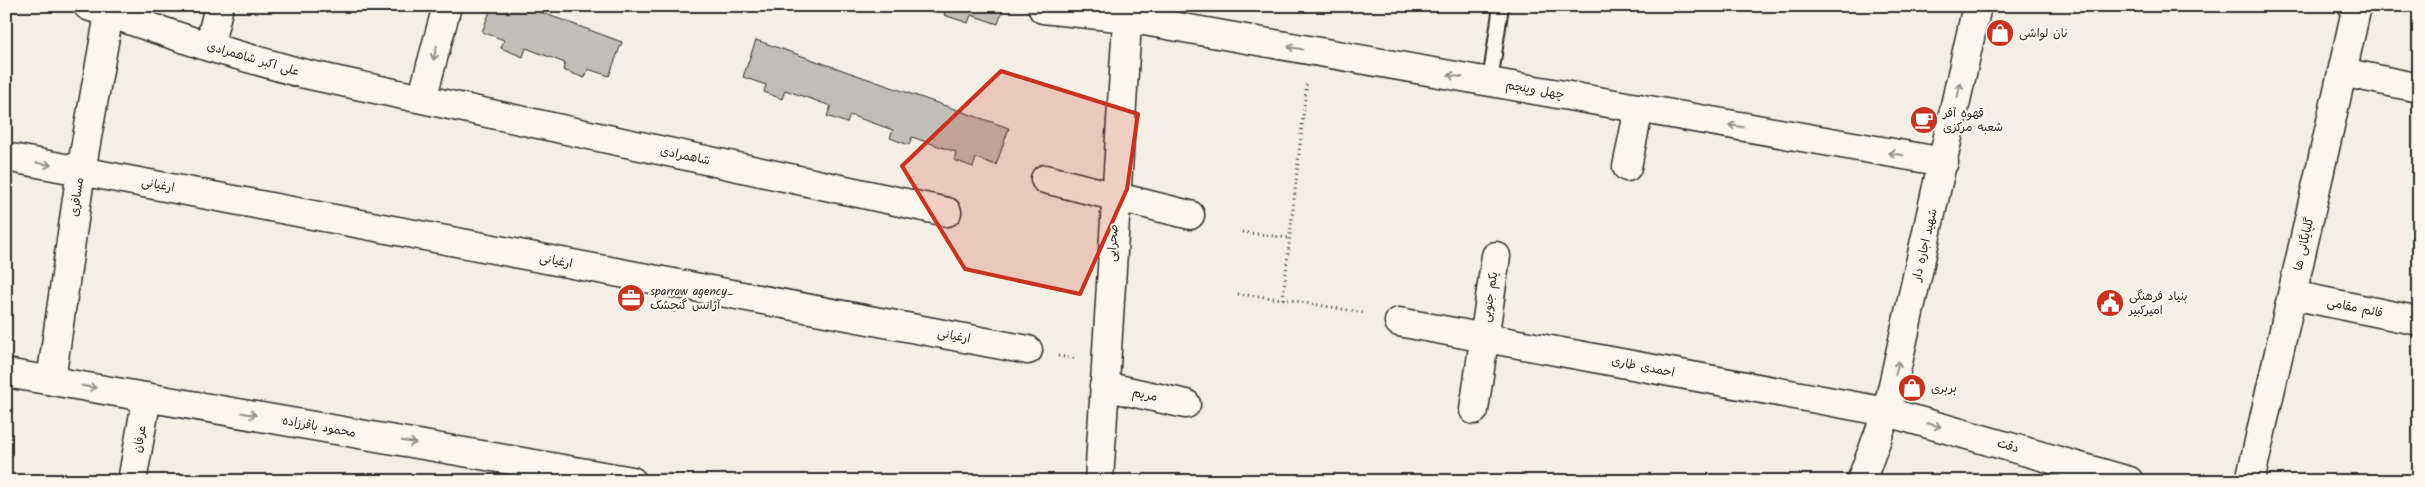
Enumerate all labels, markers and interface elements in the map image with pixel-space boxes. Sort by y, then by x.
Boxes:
shop icon: نان لواشی [1985,18,2015,48]
place label: نان لواشی [2019,24,2068,43]
street label: علی اکبر شاهمرادی [205,37,301,81]
one-way arrow [1287,42,1303,52]
one-way arrow [429,44,439,60]
one-way arrow [1448,70,1464,80]
street label: چهل وپنجم [1504,76,1566,104]
one-way arrow [1955,82,1965,98]
place label: قهوه آفر شعبه مرکزی [1942,104,2003,137]
cafe icon: قهوه آفر شعبه مرکزی [1909,105,1939,135]
one-way arrow [1728,120,1744,130]
street label: شاهمرادی [658,141,712,171]
one-way arrow [1888,148,1904,158]
one-way arrow [35,160,51,169]
street label: ارغیانی [140,172,176,198]
street label: مسافری [65,176,89,218]
street label: شهید اجاره دار [1907,207,1943,284]
street label: گلپایگانی ها [2289,215,2319,273]
street label: صحرایی [1103,224,1123,262]
street label: ارغیانی [538,248,574,274]
street label: یکم جنوبی [1477,270,1503,324]
place label: sparrow agency_ آژانس گنجشک [650,282,734,315]
office icon: sparrow agency_ آژانس گنجشک [616,283,646,313]
place label: بنیاد فرهنگی امیرکبیر [2128,287,2188,320]
public building icon: بنیاد فرهنگی امیرکبیر [2095,288,2125,318]
street label: قائم مقامی [2325,293,2385,323]
street label: ارغیانی [936,323,972,349]
street label: احمدی طاری [1610,352,1676,382]
one-way arrow [1893,360,1902,376]
shop icon: بربری [1897,373,1927,403]
place label: بربری [1931,379,1957,398]
one-way arrow [81,382,97,392]
street label: مریم [1131,383,1159,407]
one-way arrow [241,410,257,420]
street label: محمود باقرزاده [281,411,357,443]
one-way arrow [1925,421,1941,431]
street label: عرفان [128,424,152,454]
street label: دقت [1995,434,2021,458]
one-way arrow [401,438,417,448]

